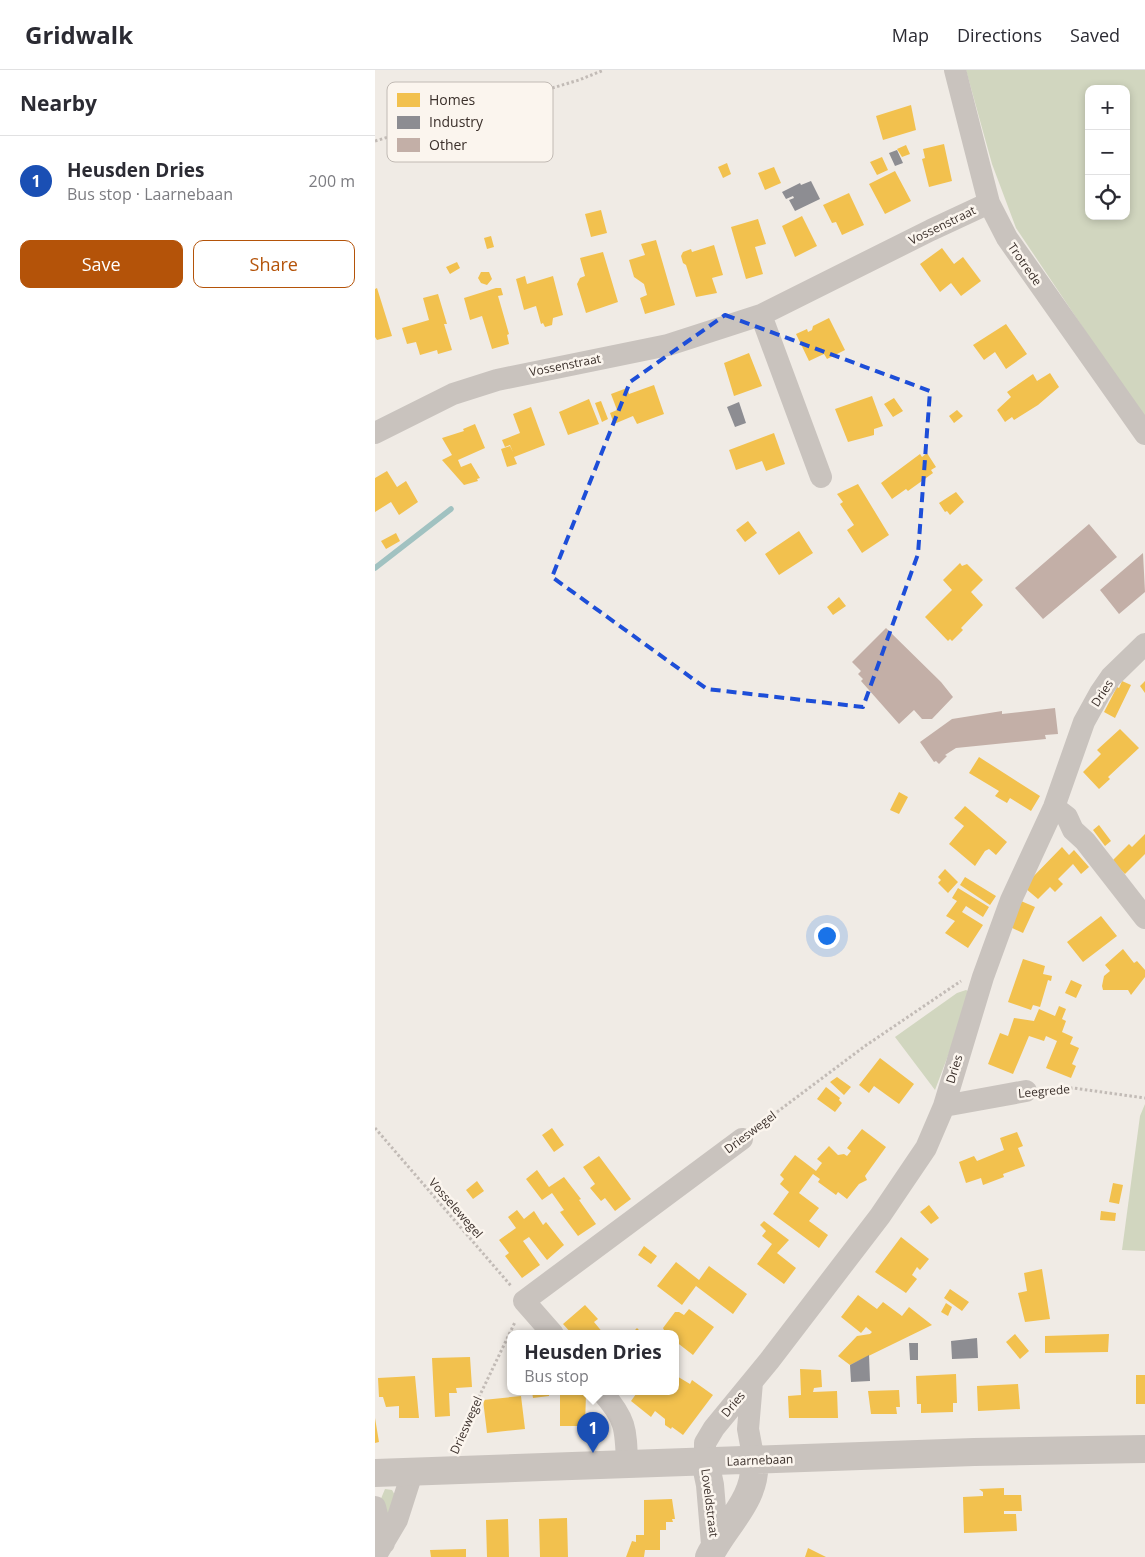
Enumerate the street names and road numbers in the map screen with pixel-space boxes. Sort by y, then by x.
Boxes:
street label: Vossenstraat [906,201,978,249]
street label: Trotrede [1004,239,1046,289]
street label: Vossenstraat [528,350,602,380]
street label: Dries [1087,676,1117,710]
street label: Dries [942,1052,966,1085]
street label: Leegrede [1017,1080,1071,1102]
street label: Drieswegel [720,1107,780,1157]
street label: Vosselewegel [425,1174,487,1242]
street label: Dries [717,1387,749,1421]
street label: Drieswegel [446,1393,486,1457]
street label: Laarnebaan [726,1450,794,1470]
street label: Loveldstraat [697,1468,723,1538]

